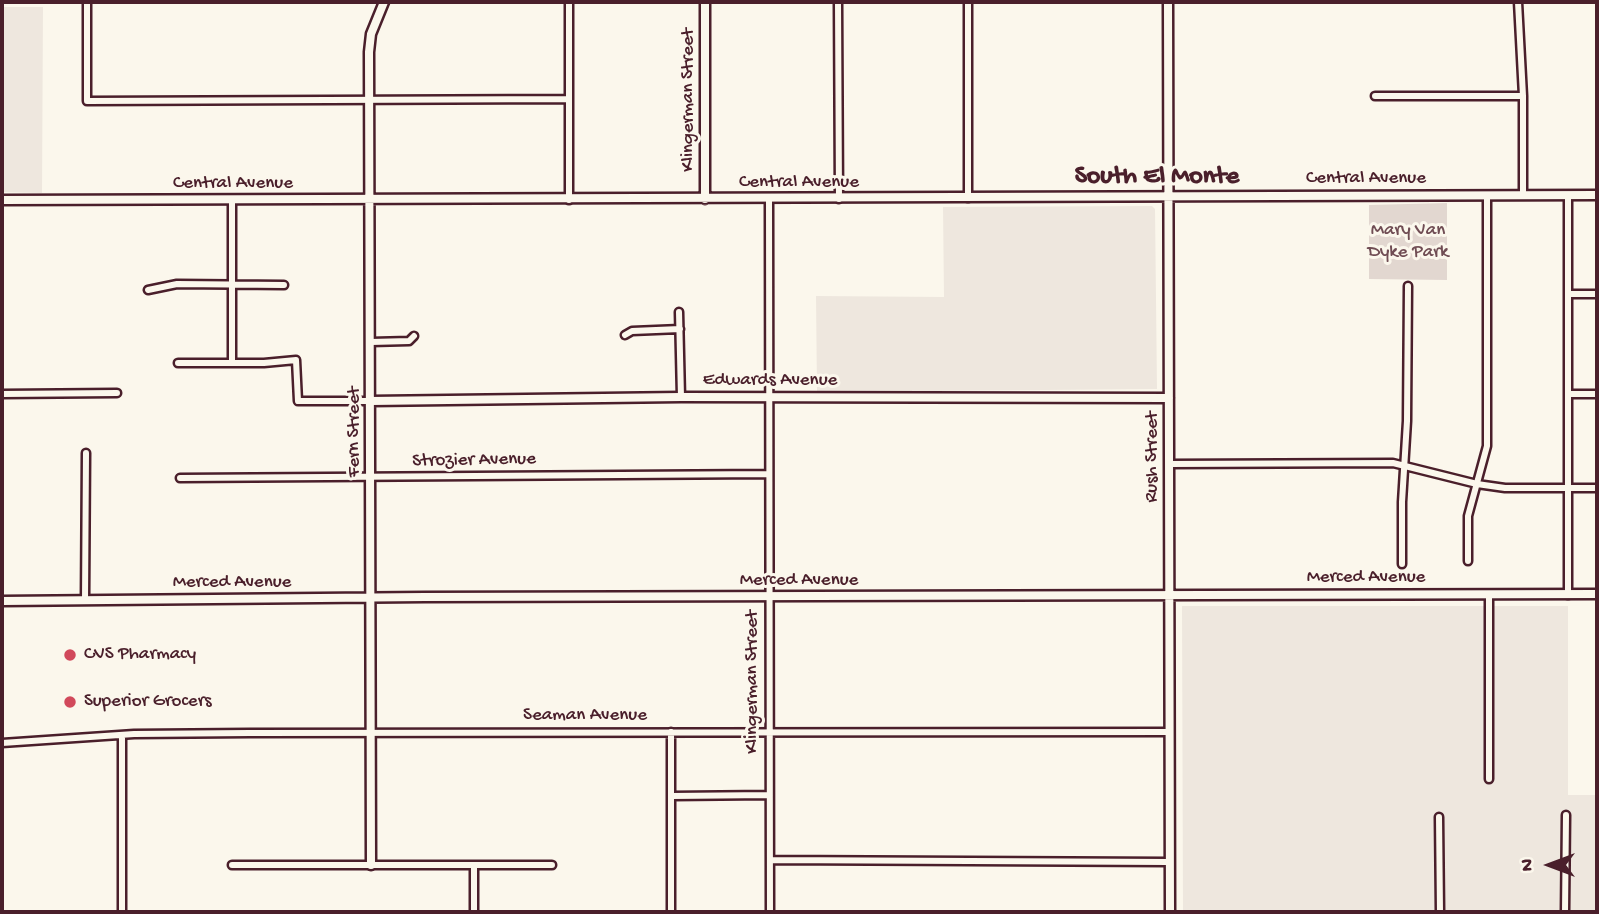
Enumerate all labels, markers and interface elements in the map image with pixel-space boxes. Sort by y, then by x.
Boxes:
street label: Klingerman Street [678,28,700,172]
district label: South El Monte [1075,162,1239,194]
street label: Central Avenue [1306,168,1426,190]
street label: Central Avenue [739,172,859,194]
street label: Central Avenue [173,173,293,195]
park label: Mary Van Dyke Park [1368,220,1448,264]
street label: Edwards Avenue [703,370,837,392]
street label: Fern Street [344,387,366,477]
street label: Rush Street [1142,411,1164,503]
street label: Strozier Avenue [412,449,536,473]
street label: Merced Avenue [1307,567,1425,589]
street label: Merced Avenue [740,570,858,592]
street label: Merced Avenue [173,572,291,594]
street label: Klingerman Street [742,610,764,754]
place label: CVS Pharmacy [84,644,196,666]
marker: CVS Pharmacy [62,647,78,663]
place label: Superior Grocers [84,691,211,713]
marker: Superior Grocers [62,694,78,710]
street label: Seaman Avenue [523,705,647,727]
north arrow [1515,830,1585,900]
text: N [1517,859,1540,871]

